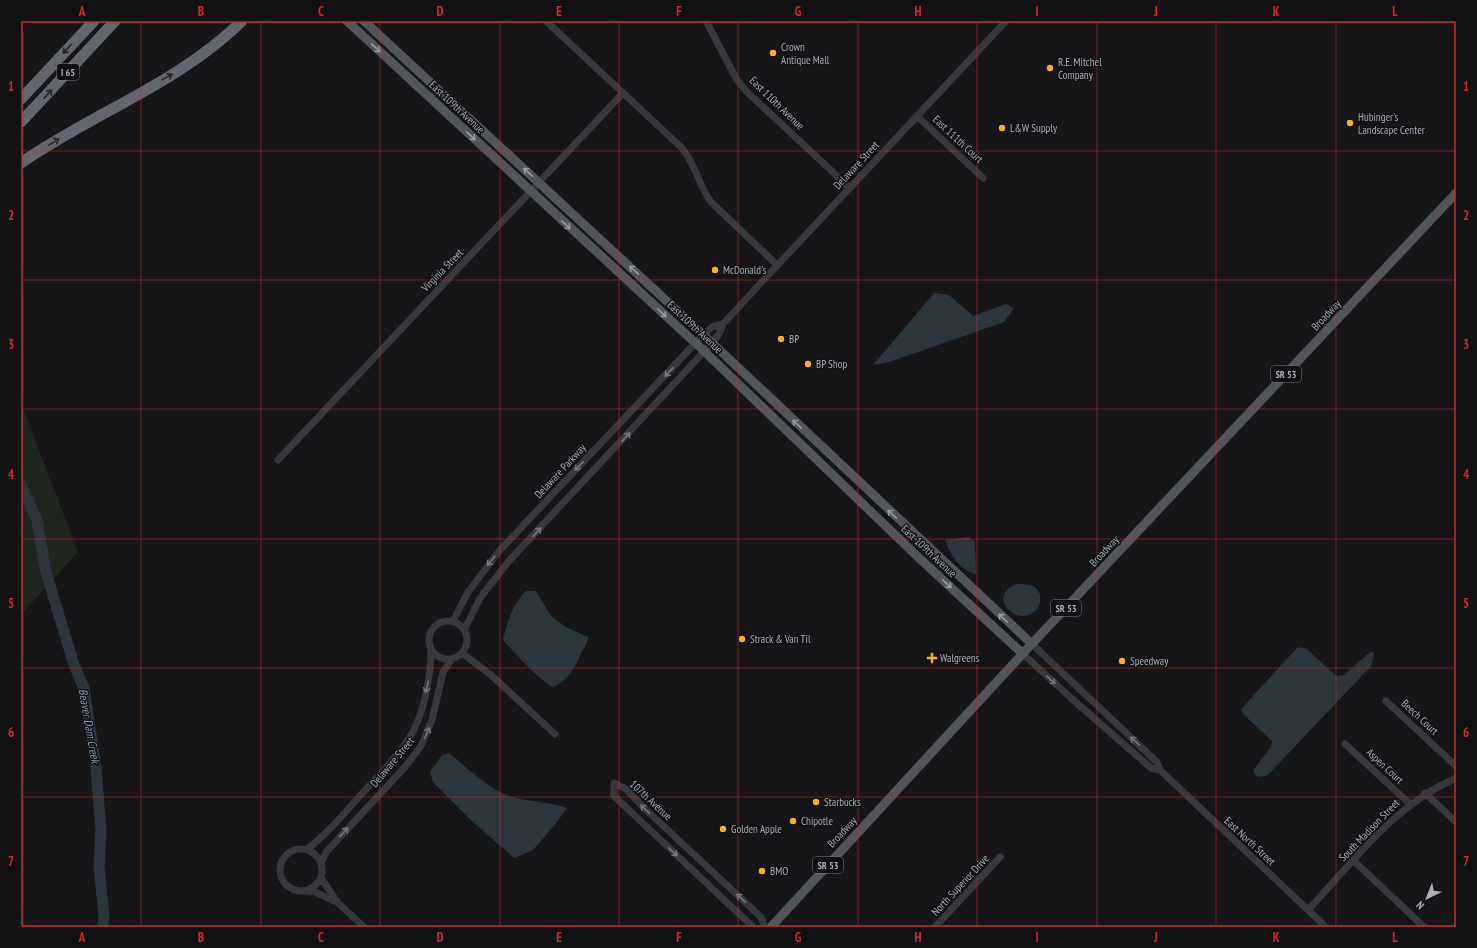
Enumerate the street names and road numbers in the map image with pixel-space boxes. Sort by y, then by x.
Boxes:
road number: I 65 [57,64,79,80]
street label: East 110th Avenue [747,73,808,133]
street label: East 109th Avenue [426,78,488,137]
street label: East 111th Court [930,112,986,166]
street label: Delaware Street [830,138,882,192]
street label: Virginia Street [417,246,466,295]
street label: Broadway [1308,296,1344,333]
street label: East 109th Avenue [664,298,726,357]
road number: SR 53 [1271,366,1301,382]
street label: Delaware Parkway [531,440,589,501]
street label: East 109th Avenue [898,522,960,581]
street label: Broadway [1086,532,1122,569]
road number: SR 53 [1051,600,1081,616]
street label: Beech Court [1398,696,1442,738]
street label: Delaware Street [367,734,417,790]
street label: Aspen Court [1363,745,1407,787]
street label: 107th Avenue [627,777,675,823]
street label: South Madison Street [1336,796,1402,864]
street label: Broadway [824,813,860,850]
street label: East North Street [1221,814,1279,868]
street label: North Superior Drive [928,851,992,918]
road number: SR 53 [813,857,843,873]

